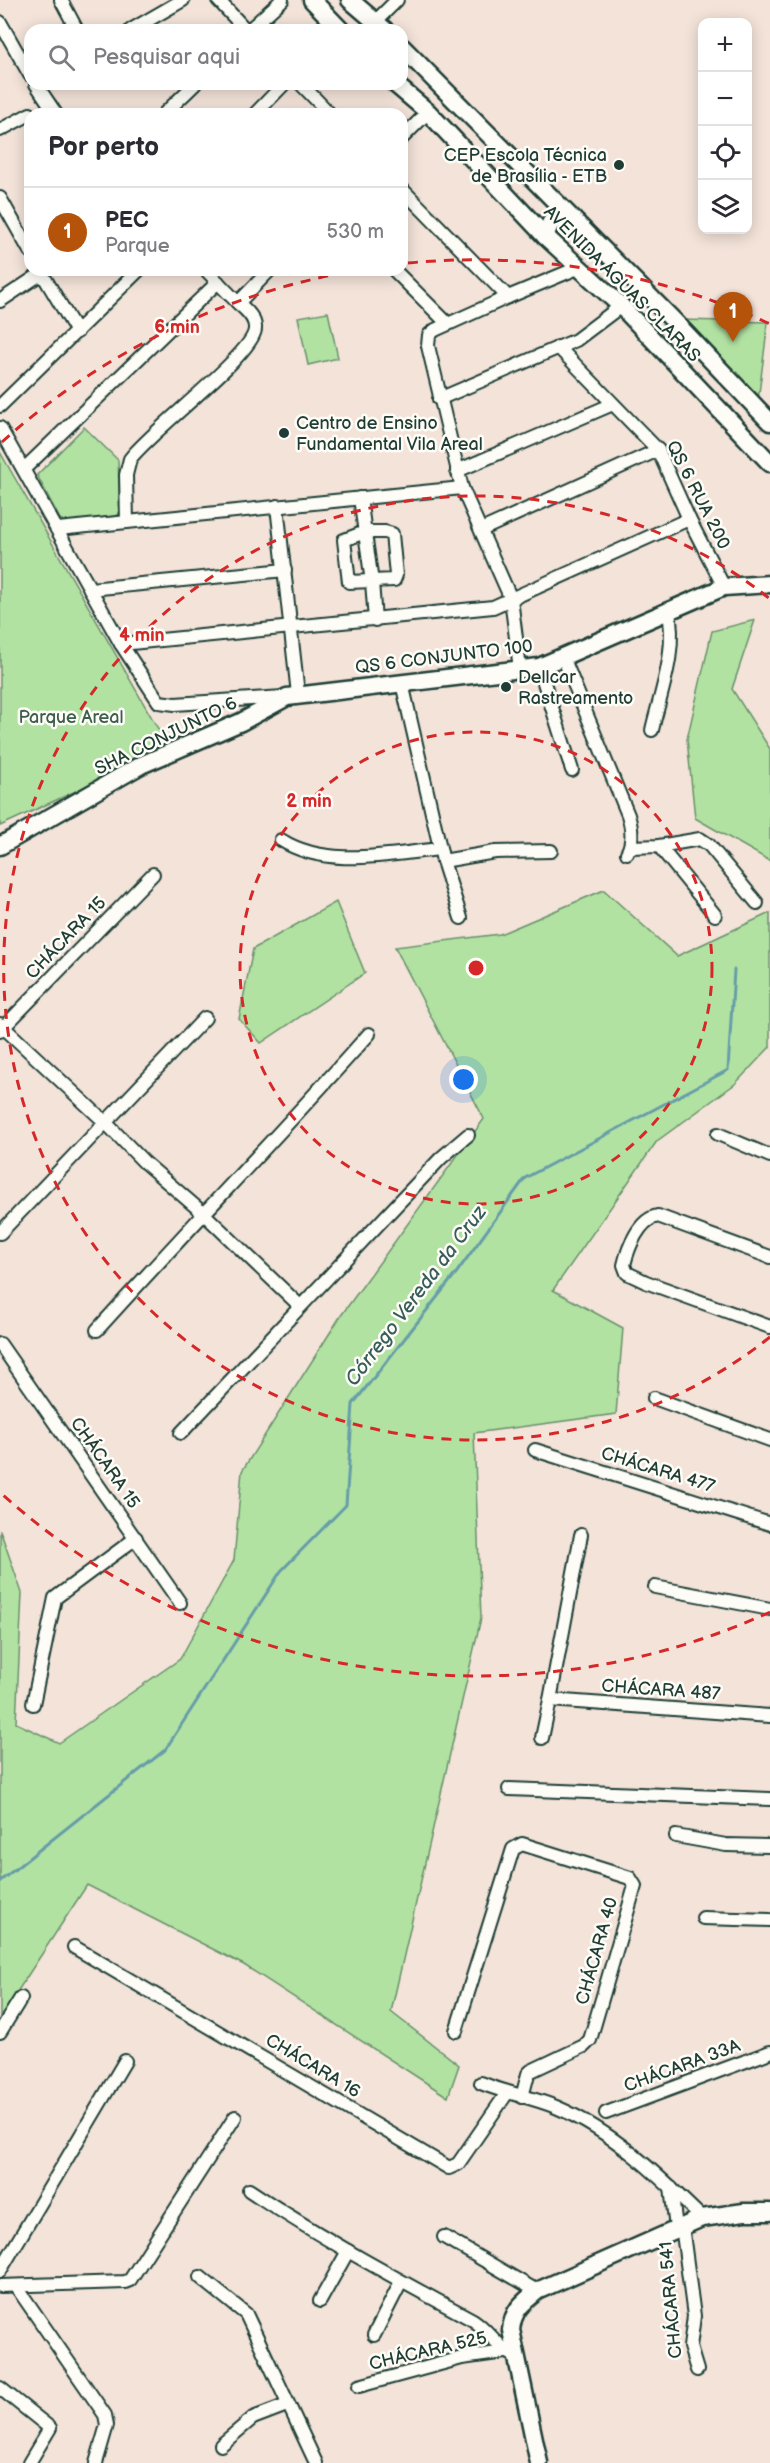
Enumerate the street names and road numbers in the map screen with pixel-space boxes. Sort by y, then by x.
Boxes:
street label: AVENIDA ÁGUAS CLARAS [539,200,706,367]
street label: QS 6 RUA 200 [662,437,734,553]
street label: QS 6 CONJUNTO 100 [354,636,534,678]
street label: SHA CONJUNTO 6 [91,692,241,780]
street label: CHÁCARA 15 [20,891,110,984]
street label: CHÁCARA 15 [66,1412,146,1513]
street label: CHÁCARA 477 [599,1441,718,1497]
street label: CHÁCARA 487 [601,1673,722,1705]
street label: CHÁCARA 40 [570,1894,622,2007]
street label: CHÁCARA 16 [262,2028,365,2103]
street label: CHÁCARA 33A [620,2033,743,2097]
street label: CHÁCARA 541 [653,2241,687,2360]
street label: CHÁCARA 525 [367,2325,489,2375]

